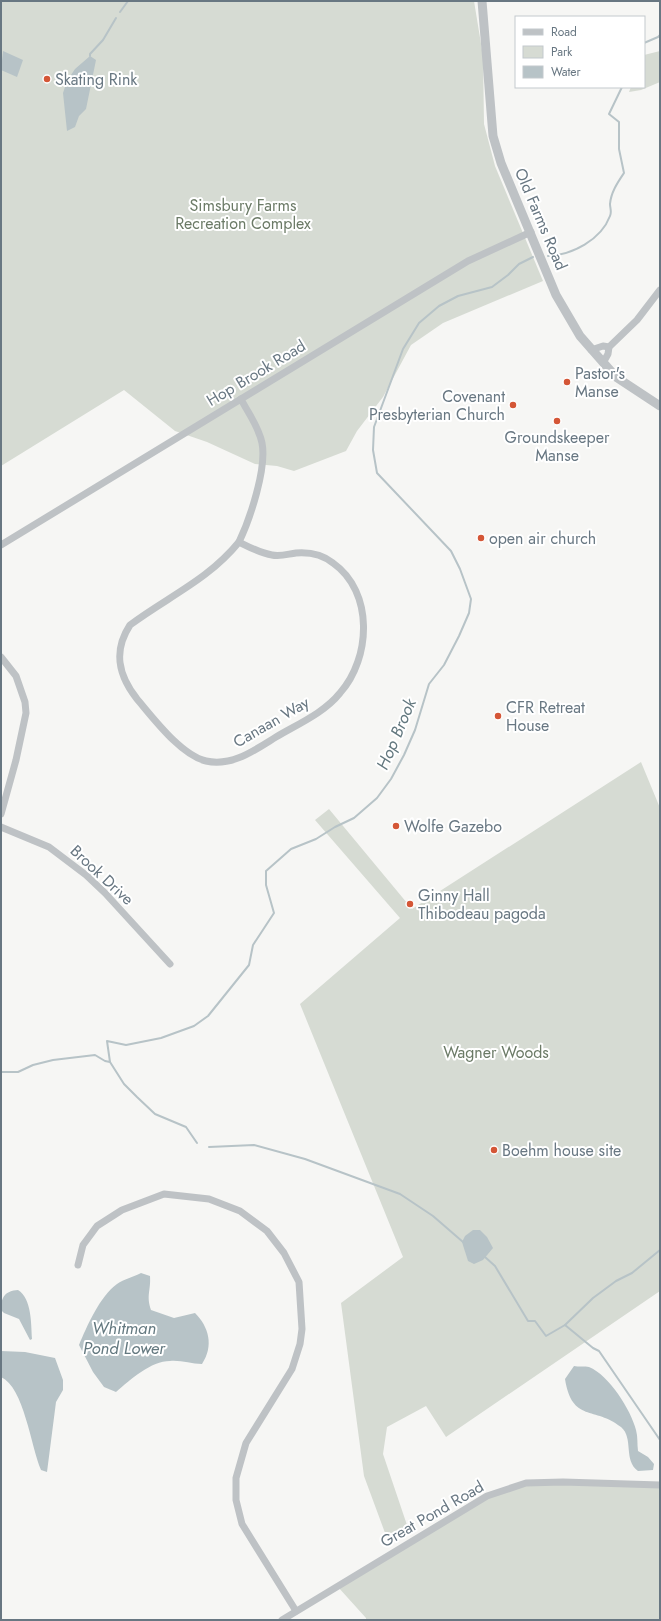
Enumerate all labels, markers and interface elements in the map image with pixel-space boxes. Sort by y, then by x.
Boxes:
legend [515,16,645,88]
text: Road [551,23,577,41]
text: Park [551,43,573,61]
text: Water [551,63,582,81]
place label: Skating Rink [55,68,138,91]
marker: Skating Rink [42,74,52,84]
street label: Old Farms Road [509,164,573,274]
park label: Simsbury Farms Recreation Complex [175,194,311,235]
street label: Hop Brook Road [202,334,310,412]
place label: Pastor's Manse [575,362,625,403]
marker: Pastor's Manse [562,377,572,387]
place label: Covenant Presbyterian Church [369,385,505,426]
marker: Covenant Presbyterian Church [508,400,518,410]
marker: Groundskeeper Manse [552,416,562,426]
place label: Groundskeeper Manse [505,426,610,467]
place label: open air church [489,527,596,550]
marker: open air church [476,533,486,543]
street label: Canaan Way [229,690,314,753]
water label: Hop Brook [370,694,422,773]
place label: CFR Retreat House [506,696,585,737]
marker: CFR Retreat House [493,711,503,721]
place label: Wolfe Gazebo [404,815,502,838]
marker: Wolfe Gazebo [391,821,401,831]
street label: Brook Drive [65,840,139,910]
place label: Ginny Hall Thibodeau pagoda [418,884,546,925]
marker: Ginny Hall Thibodeau pagoda [405,899,415,909]
park label: Wagner Woods [443,1041,549,1064]
place label: Boehm house site [502,1139,621,1162]
marker: Boehm house site [489,1145,499,1155]
water label: Whitman Pond Lower [83,1316,166,1360]
street label: Great Pond Road [376,1475,488,1553]

